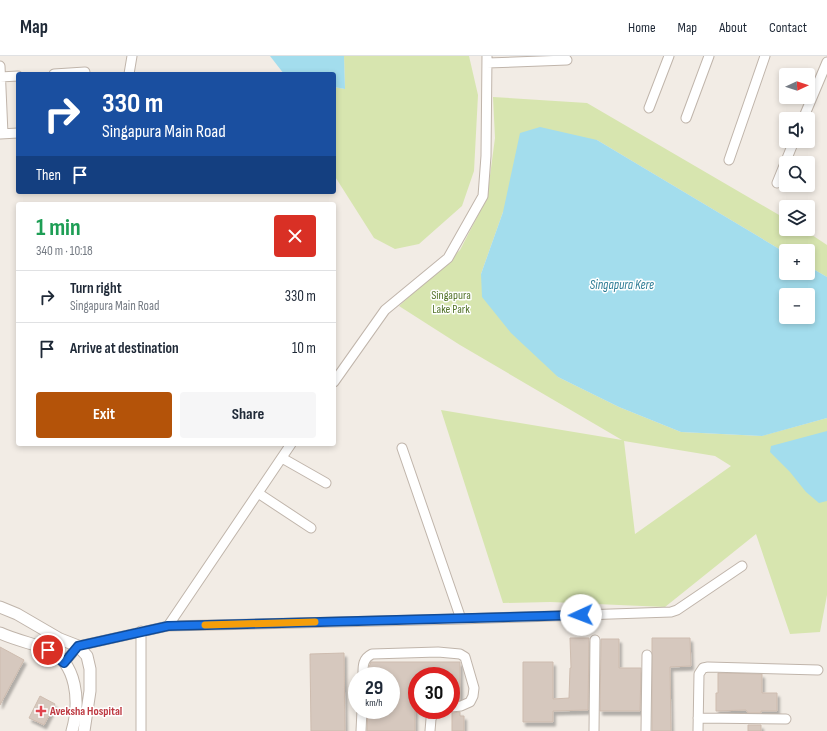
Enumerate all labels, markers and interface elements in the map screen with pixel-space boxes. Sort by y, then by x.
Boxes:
text: Map [20,16,48,39]
text: Home [628,19,656,36]
text: Map [678,19,697,36]
text: About [719,19,747,36]
text: Contact [769,19,807,36]
north arrow [779,68,815,104]
map controls [779,68,815,324]
text: 330 m [102,87,163,120]
icon: right [36,88,88,140]
button: sound [779,112,815,148]
text: Singapura Main Road [102,121,226,142]
button: search [779,156,815,192]
icon: arrive [69,164,91,186]
text: Then [36,166,61,185]
button: layers [779,200,815,236]
text: 1 min [36,213,81,242]
button: close [274,215,316,257]
text: 340 m · 10:18 [36,243,93,259]
button: + [779,244,815,280]
water label: Singapura Kere [590,277,654,293]
text: Turn right [70,279,122,298]
icon: right [36,286,58,308]
text: 330 m [285,287,316,306]
park label: Singapura Lake Park [431,288,471,317]
button: − [779,288,815,324]
text: Singapura Main Road [70,298,159,314]
icon: arrive [36,338,58,360]
text: Arrive at destination [70,339,179,358]
text: 10 m [292,339,316,358]
button: Exit [36,392,172,438]
button: Share [180,392,316,438]
position arrow [560,594,602,636]
pin [31,633,65,667]
icon: arrive [37,639,59,661]
speed limit sign: 30 [408,667,460,719]
text: 29 [365,676,383,700]
text: km/h [365,697,383,709]
place label: Aveksha Hospital [49,704,122,719]
marker: Aveksha Hospital [35,705,47,717]

